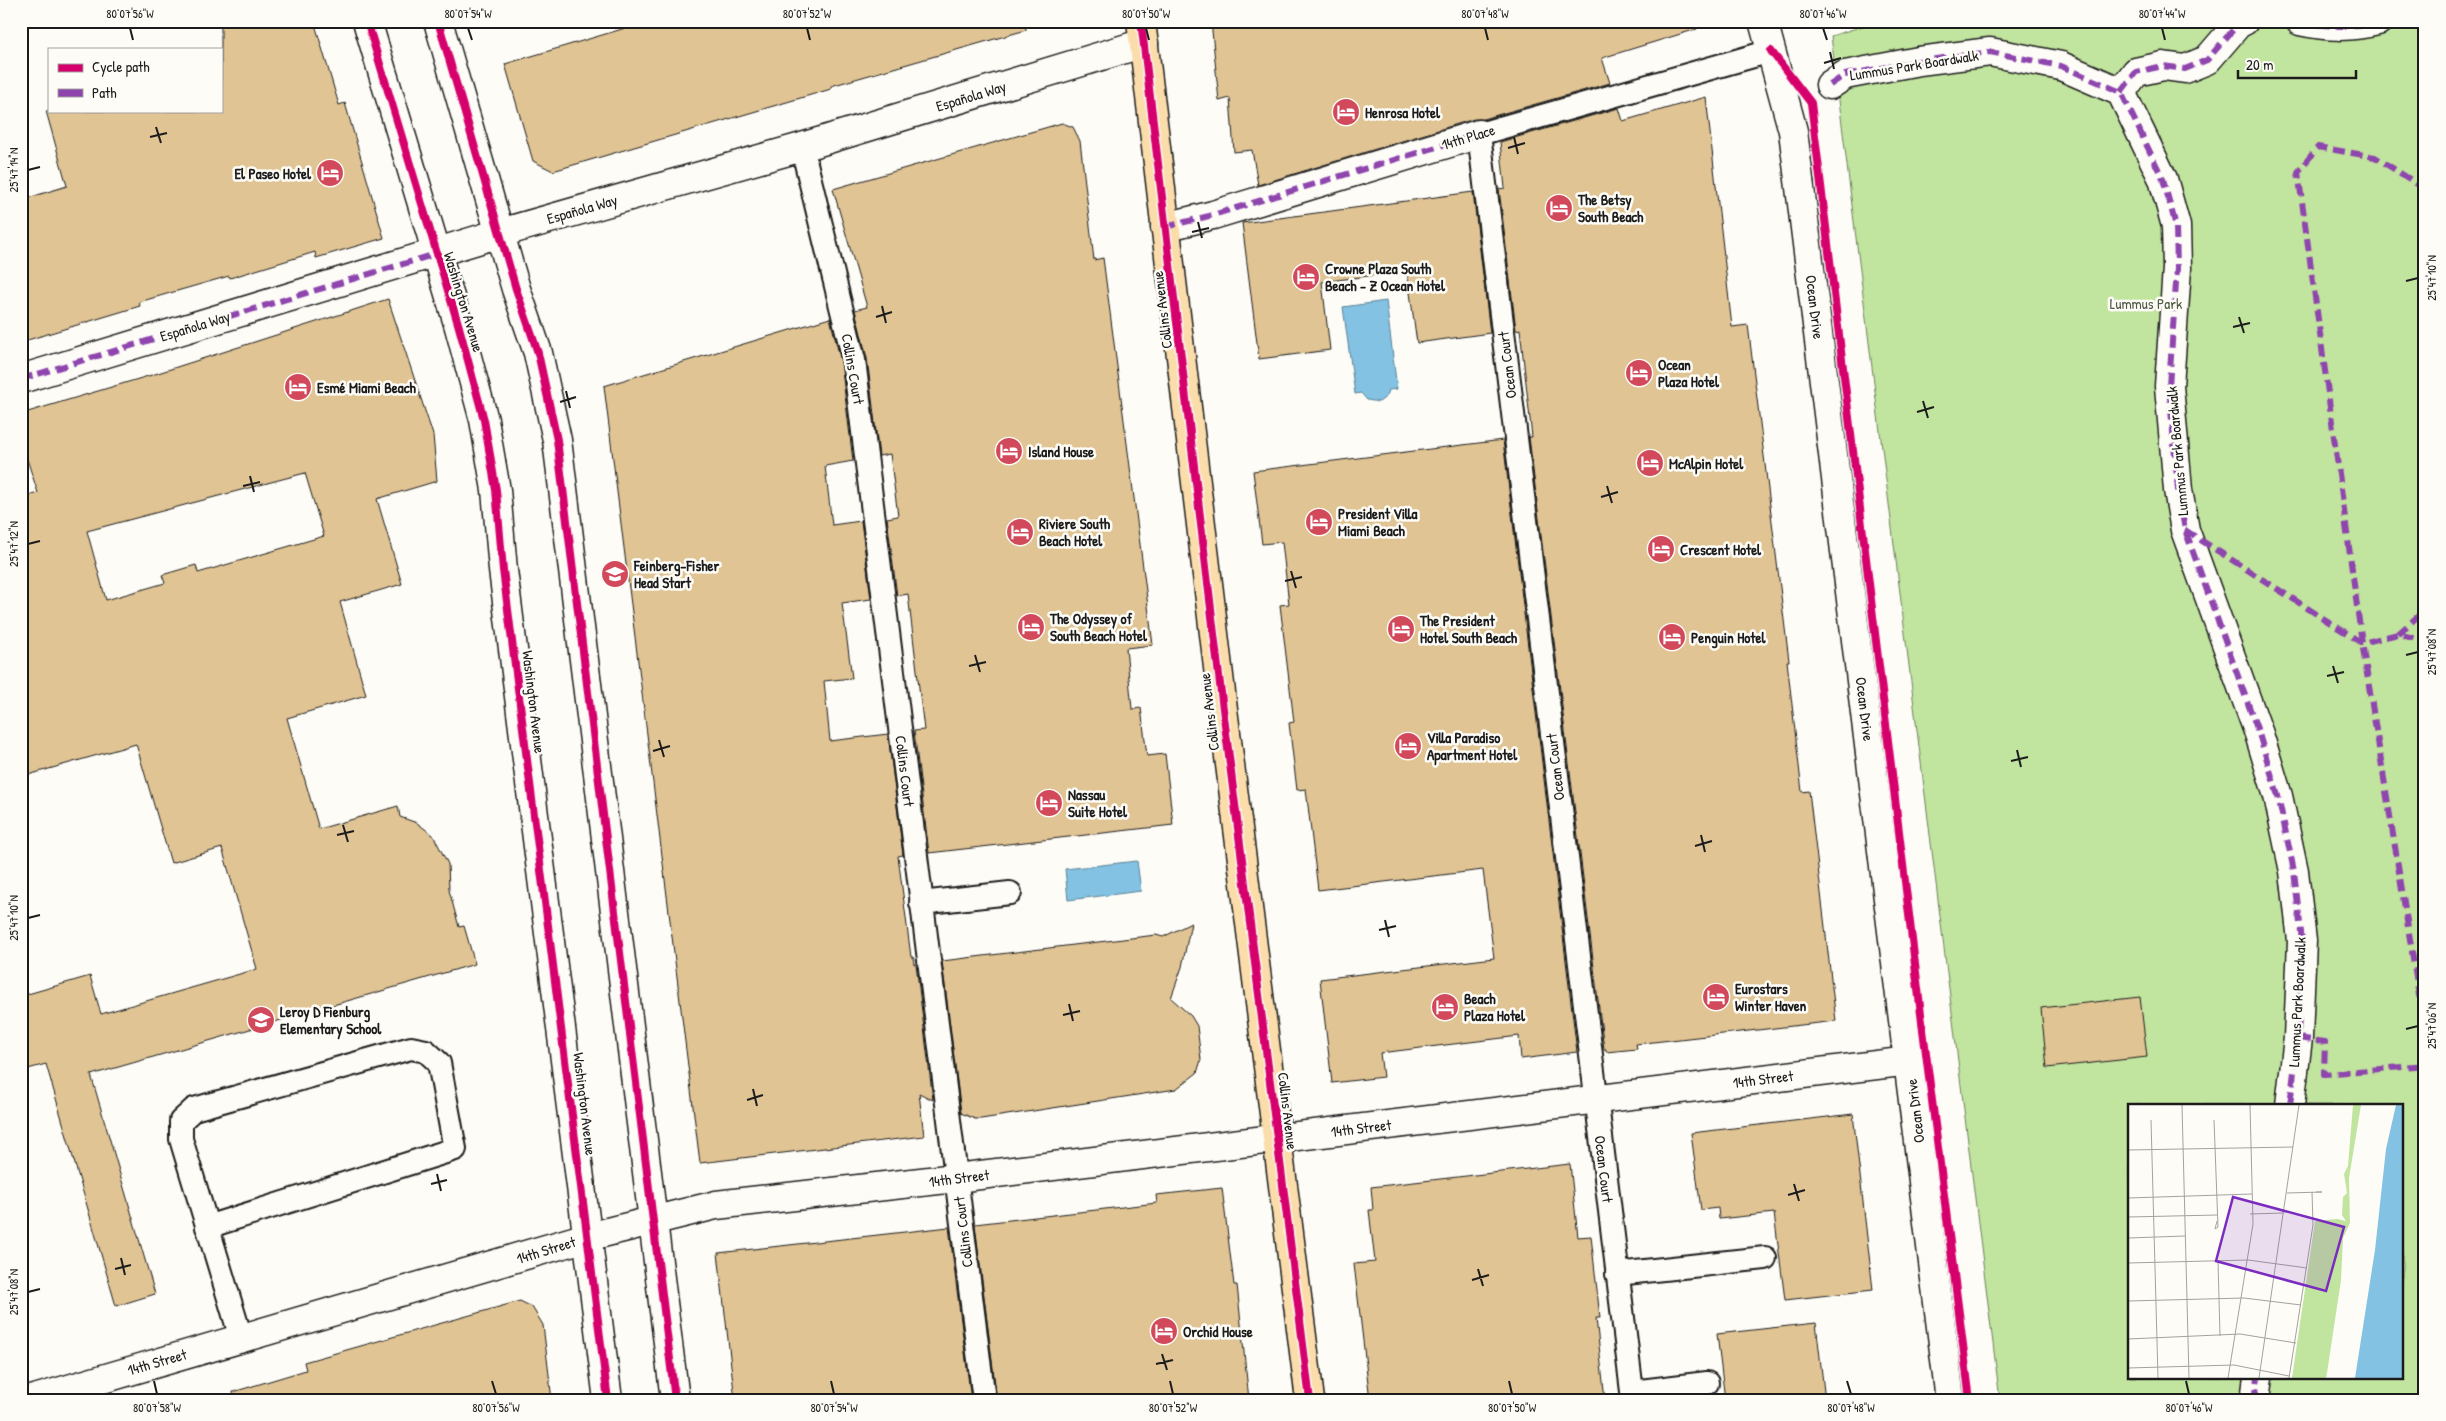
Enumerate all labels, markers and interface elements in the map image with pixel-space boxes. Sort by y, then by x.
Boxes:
text: 80°07'56"W [106,5,154,22]
text: 80°07'54"W [444,5,492,22]
text: 80°07'52"W [783,5,832,22]
text: 80°07'50"W [1122,5,1171,22]
text: 80°07'48"W [1461,5,1509,22]
text: 80°07'46"W [1800,5,1847,22]
text: 80°07'44"W [2139,5,2186,22]
street label: Lummus Park Boardwalk [1848,44,1980,86]
legend [48,48,222,112]
scale bar [2238,48,2356,80]
text: 20 m [2246,54,2273,75]
text: Cycle path [92,56,150,77]
street label: Española Way [933,75,1009,117]
text: Path [92,82,117,103]
hotel icon: Henrosa Hotel [1331,97,1361,127]
place label: Henrosa Hotel [1365,102,1441,123]
street label: 14th Place [1439,119,1497,155]
text: 25°47'14"N [5,148,22,192]
hotel icon: El Paseo Hotel [315,158,345,188]
place label: El Paseo Hotel [234,163,312,184]
street label: Española Way [544,189,620,229]
place label: The Betsy South Beach [1577,189,1644,227]
hotel icon: The Betsy South Beach [1544,193,1574,223]
street label: Washington Avenue [439,249,489,355]
text: 25°47'10"N [2423,255,2440,301]
place label: Crowne Plaza South Beach - Z Ocean Hotel [1325,258,1446,296]
hotel icon: Crowne Plaza South Beach - Z Ocean Hotel [1291,262,1321,292]
street label: Collins Avenue [1147,270,1177,350]
street label: Ocean Drive [1801,274,1829,340]
park label: Lummus Park [2110,293,2182,314]
street label: Española Way [157,305,233,347]
street label: Ocean Court [1492,329,1522,400]
street label: Collins Court [836,332,870,407]
place label: Ocean Plaza Hotel [1658,354,1720,392]
hotel icon: Ocean Plaza Hotel [1624,358,1654,388]
hotel icon: Esmé Miami Beach [283,372,313,402]
place label: Esmé Miami Beach [317,377,416,398]
street label: Lummus Park Boardwalk [2161,385,2193,517]
hotel icon: Island House [994,436,1024,466]
place label: Island House [1028,441,1094,462]
hotel icon: McAlpin Hotel [1635,448,1665,478]
place label: McAlpin Hotel [1669,453,1744,475]
place label: President Villa Miami Beach [1338,503,1418,541]
hotel icon: President Villa Miami Beach [1304,507,1334,537]
place label: Riviere South Beach Hotel [1039,513,1111,551]
hotel icon: Riviere South Beach Hotel [1005,517,1035,547]
text: 25°47'12"N [5,521,22,567]
hotel icon: Crescent Hotel [1646,534,1676,564]
place label: Crescent Hotel [1680,539,1762,560]
place label: Feinberg-Fisher Head Start [633,555,719,593]
school or university icon: Feinberg-Fisher Head Start [600,559,630,589]
place label: The Odyssey of South Beach Hotel [1049,608,1148,646]
place label: The President Hotel South Beach [1419,610,1518,648]
hotel icon: The Odyssey of South Beach Hotel [1016,612,1046,642]
hotel icon: The President Hotel South Beach [1386,614,1416,644]
hotel icon: Penguin Hotel [1657,622,1687,652]
place label: Penguin Hotel [1691,627,1766,649]
text: 25°47'08"N [2423,629,2440,675]
street label: Washington Avenue [517,649,551,755]
street label: Collins Avenue [1194,672,1224,752]
street label: Ocean Drive [1851,676,1879,742]
place label: Villa Paradiso Apartment Hotel [1427,727,1518,766]
hotel icon: Villa Paradiso Apartment Hotel [1393,731,1423,761]
street label: Ocean Court [1540,731,1570,802]
street label: Collins Court [890,734,920,808]
place label: Nassau Suite Hotel [1068,784,1128,822]
hotel icon: Nassau Suite Hotel [1034,788,1064,818]
text: 25°47'10"N [5,895,22,941]
street label: Lummus Park Boardwalk [2283,937,2311,1067]
place label: Eurostars Winter Haven [1735,978,1807,1016]
hotel icon: Eurostars Winter Haven [1701,982,1731,1012]
place label: Beach Plaza Hotel [1464,988,1526,1026]
hotel icon: Beach Plaza Hotel [1430,992,1460,1022]
place label: Leroy D Fienburg Elementary School [280,1001,382,1040]
text: 25°47'06"N [2423,1003,2440,1049]
school or university icon: Leroy D Fienburg Elementary School [246,1005,276,1035]
street label: Washington Avenue [568,1051,602,1157]
street label: 14th Street [1731,1065,1795,1093]
street label: Collins Avenue [1273,1071,1303,1151]
street label: Ocean Drive [1901,1078,1929,1144]
inset map [2128,1104,2404,1378]
street label: 14th Street [1329,1114,1393,1142]
street label: Ocean Court [1589,1134,1619,1205]
street label: 14th Street [927,1164,991,1192]
street label: Collins Court [948,1195,978,1269]
street label: 14th Street [514,1231,579,1269]
text: 25°47'08"N [5,1269,22,1315]
hotel icon: Orchid House [1149,1316,1179,1346]
place label: Orchid House [1183,1321,1253,1342]
street label: 14th Street [125,1343,190,1380]
text: 80°07'58"W [133,1399,182,1416]
text: 80°07'56"W [472,1399,520,1416]
text: 80°07'54"W [810,1399,858,1416]
text: 80°07'52"W [1149,1399,1198,1416]
text: 80°07'50"W [1488,1399,1537,1416]
text: 80°07'48"W [1827,1399,1875,1416]
text: 80°07'46"W [2166,1399,2213,1416]

